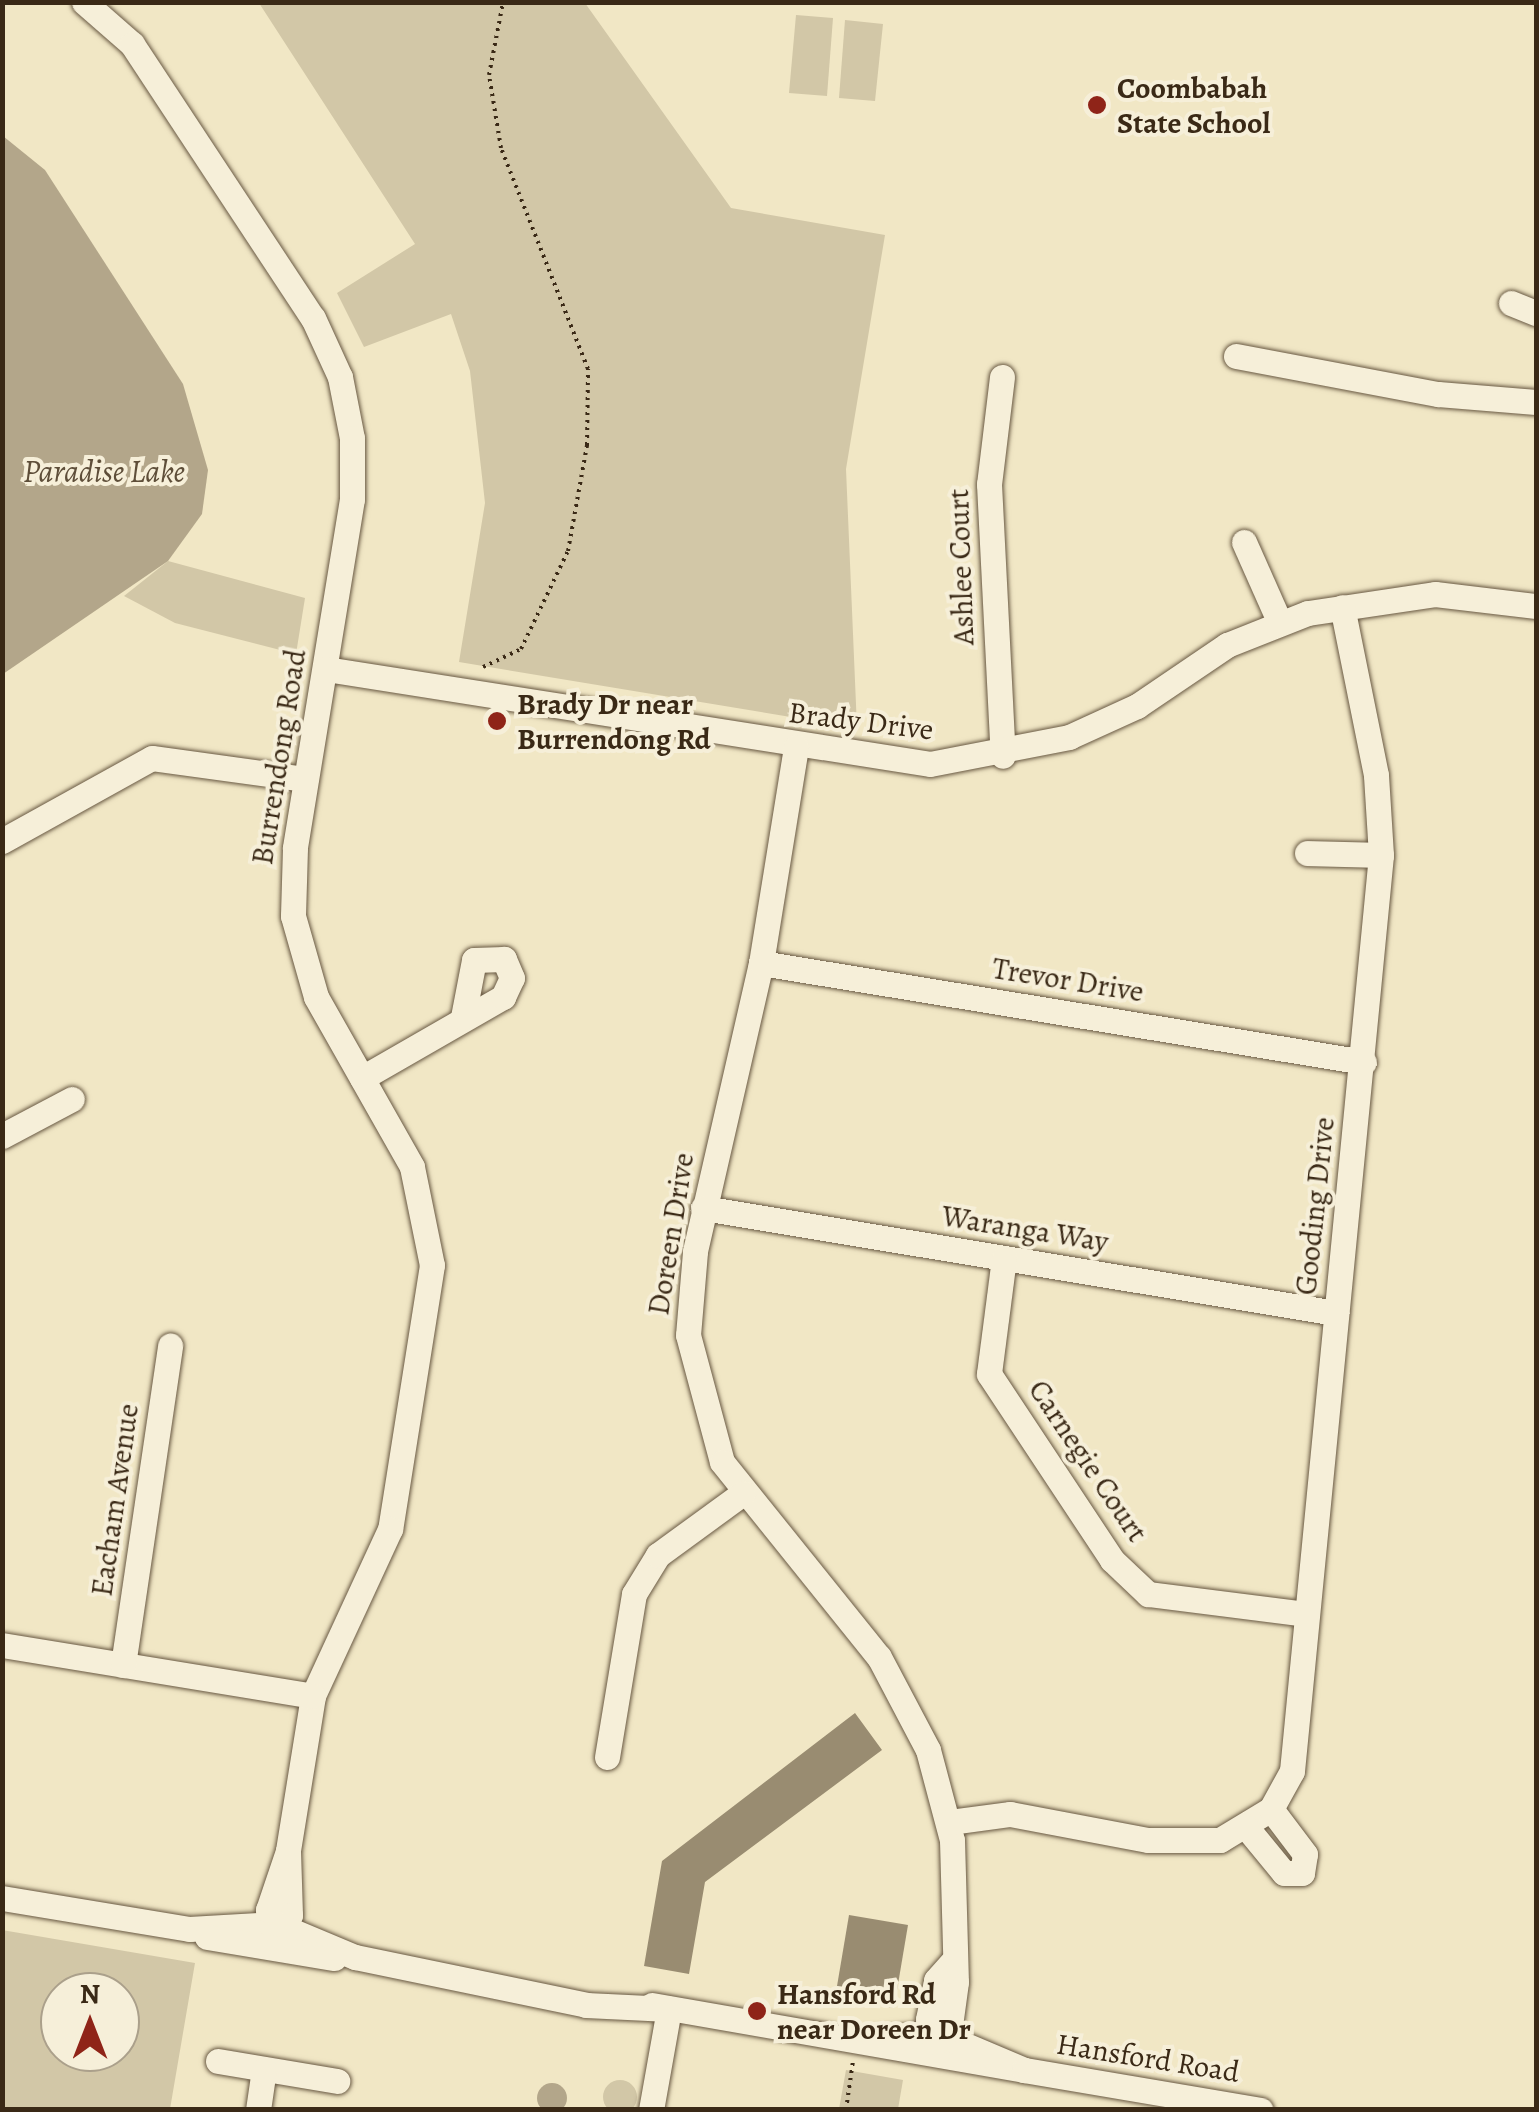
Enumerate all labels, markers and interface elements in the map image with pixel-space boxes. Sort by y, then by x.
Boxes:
place label: Coombabah State School [1117,70,1270,140]
marker: Coombabah State School [1086,94,1108,116]
water label: Paradise Lake [23,452,185,490]
street label: Ashlee Court [940,488,982,646]
street label: Burrendong Road [244,647,314,867]
place label: Brady Dr near Burrendong Rd [517,686,711,756]
street label: Brady Drive [787,694,935,748]
marker: Brady Dr near Burrendong Rd [486,710,508,732]
street label: Trevor Drive [990,950,1146,1010]
street label: Gooding Drive [1288,1115,1342,1297]
street label: Doreen Drive [640,1150,702,1318]
street label: Waranga Way [939,1198,1111,1260]
street label: Carnegie Court [1021,1373,1155,1549]
street label: Eacham Avenue [84,1401,146,1599]
north arrow [40,1972,140,2072]
text: N [80,1975,100,2013]
place label: Hansford Rd near Doreen Dr [777,1976,971,2046]
marker: Hansford Rd near Doreen Dr [746,2000,768,2022]
street label: Hansford Road [1054,2026,1242,2090]

